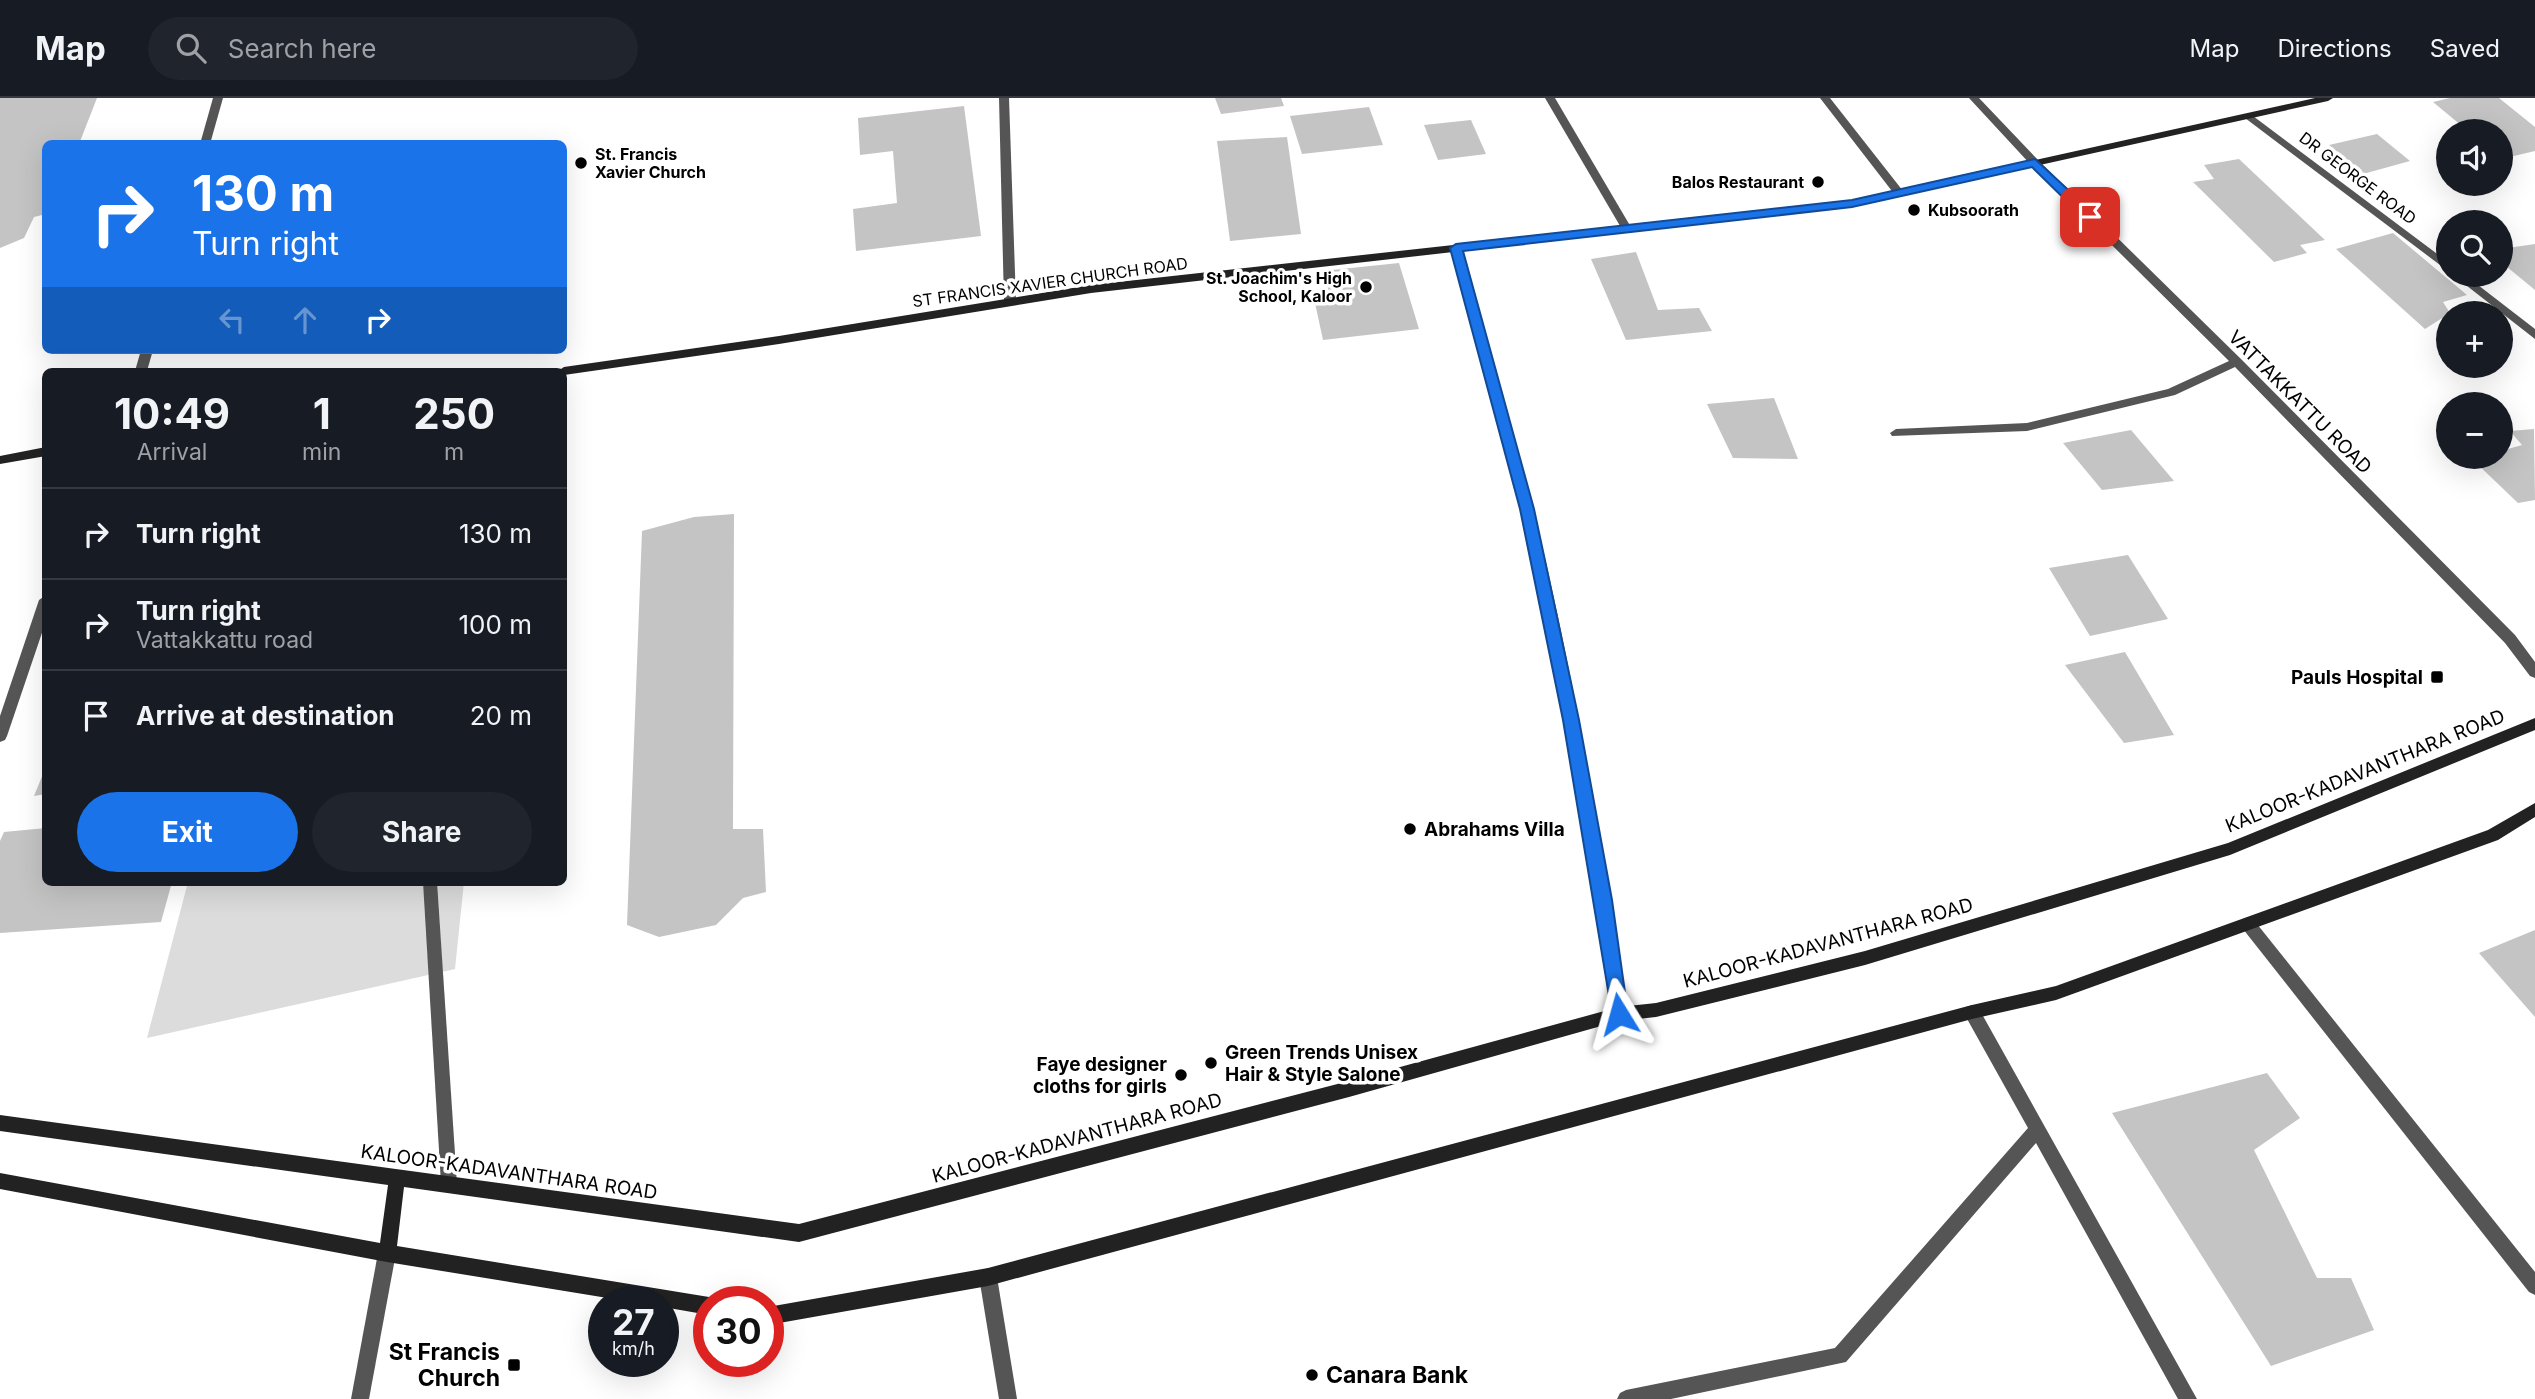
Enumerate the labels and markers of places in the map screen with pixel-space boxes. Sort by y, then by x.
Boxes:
place label: St. Francis Xavier Church [595,144,706,182]
marker: St. Francis Xavier Church [573,155,589,171]
place label: Balos Restaurant [1672,172,1804,192]
marker: Balos Restaurant [1810,174,1826,190]
pin [2060,187,2120,247]
place label: Kubsoorath [1928,200,2019,220]
marker: Kubsoorath [1906,202,1922,218]
place label: St. Joachim's High School, Kaloor [1206,268,1352,306]
marker: St. Joachim's High School, Kaloor [1358,279,1374,295]
place label: Pauls Hospital [2291,666,2423,689]
marker: Pauls Hospital [2429,669,2445,685]
place label: Abrahams Villa [1424,818,1565,841]
marker: Abrahams Villa [1402,821,1418,837]
place label: Green Trends Unisex Hair & Style Salone [1225,1041,1418,1086]
place label: Faye designer cloths for girls [1033,1053,1167,1098]
marker: Green Trends Unisex Hair & Style Salone [1203,1055,1219,1071]
marker: Faye designer cloths for girls [1173,1067,1189,1083]
place label: St Francis Church [389,1338,500,1392]
marker: St Francis Church [506,1357,522,1373]
place label: Canara Bank [1326,1361,1469,1389]
marker: Canara Bank [1304,1367,1320,1383]

